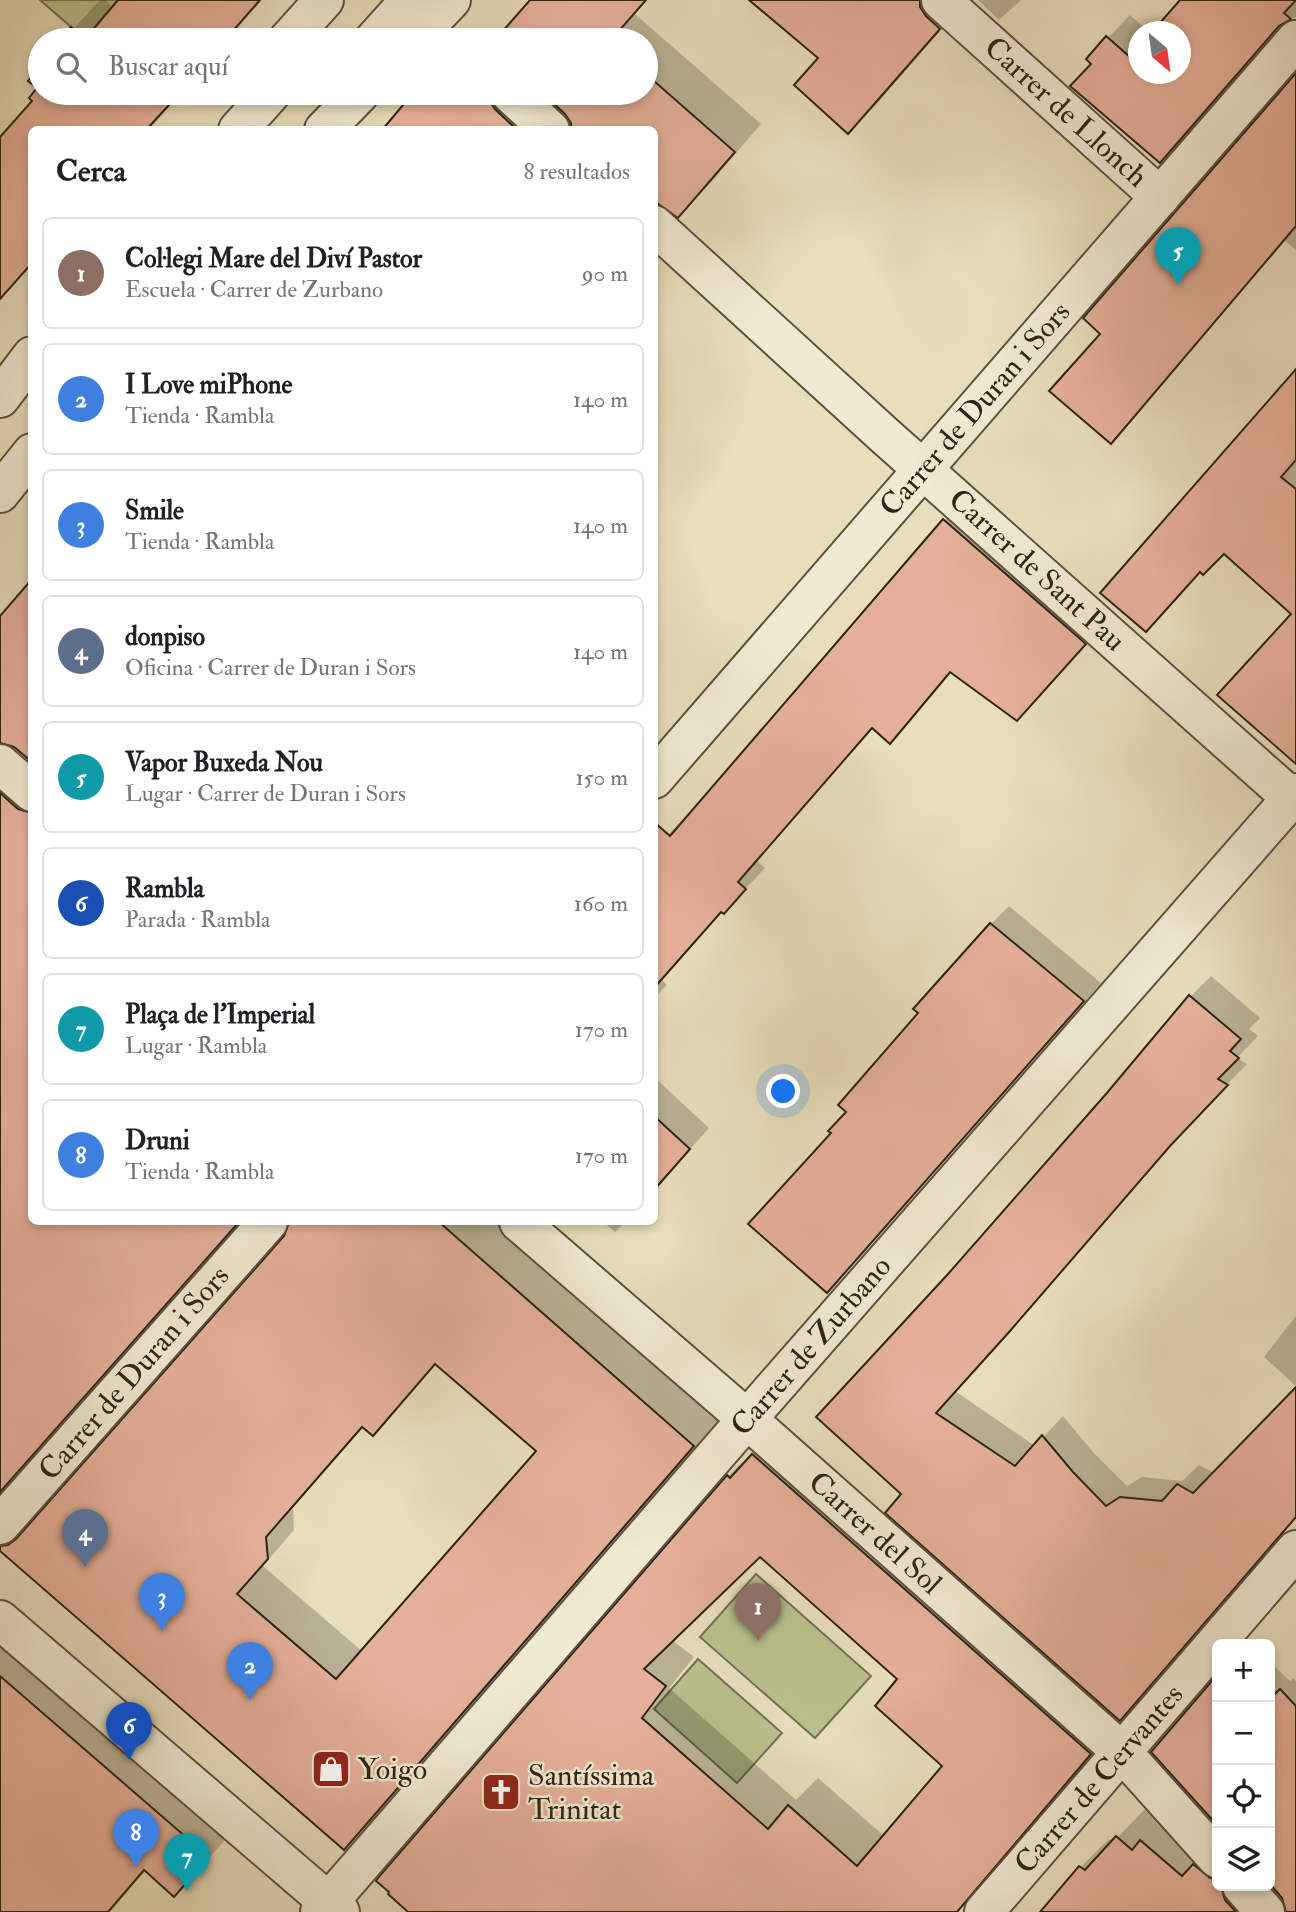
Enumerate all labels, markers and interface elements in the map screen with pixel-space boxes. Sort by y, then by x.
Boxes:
north arrow [1128,21,1191,84]
search box [28,28,658,105]
street label: Carrer de Llonch [977,29,1156,195]
icon: search [52,48,90,86]
text: Buscar aquí [108,51,228,83]
text: Cerca [56,153,126,190]
text: 8 resultados [524,157,630,186]
pin: 5 [1155,227,1201,285]
text: Col·legi Mare del Diví Pastor [125,243,422,275]
text: 1 [77,259,85,288]
text: 90 m [582,259,628,288]
text: Escuela · Carrer de Zurbano [125,275,383,304]
street label: Carrer de Duran i Sors [872,294,1078,524]
text: I Love miPhone [125,369,292,401]
text: 2 [75,385,87,414]
text: 140 m [573,385,628,414]
text: Tienda · Rambla [125,401,274,430]
street label: Carrer de Sant Pau [941,481,1133,659]
text: Smile [125,495,184,527]
text: 3 [77,511,85,540]
text: 140 m [573,511,628,540]
text: Tienda · Rambla [125,527,274,556]
text: donpiso [125,621,205,653]
text: 4 [75,637,87,666]
text: 140 m [573,637,628,666]
text: Oficina · Carrer de Duran i Sors [125,653,416,682]
text: Vapor Buxeda Nou [125,747,323,779]
text: 5 [76,763,86,792]
text: 150 m [575,763,628,792]
text: Lugar · Carrer de Duran i Sors [125,779,406,808]
text: Rambla [125,873,204,905]
text: 6 [75,889,87,918]
text: 160 m [574,889,628,918]
text: Parada · Rambla [125,905,271,934]
text: Plaça de l'Imperial [125,999,315,1031]
text: 7 [76,1015,86,1044]
text: 170 m [575,1015,628,1044]
text: Lugar · Rambla [125,1031,267,1060]
your location [766,1074,800,1108]
text: Druni [125,1125,190,1157]
text: 8 [76,1141,86,1170]
text: 170 m [575,1141,628,1170]
text: Tienda · Rambla [125,1157,274,1186]
street label: Carrer de Zurbano [723,1249,899,1443]
street label: Carrer de Duran i Sors [31,1258,237,1488]
street label: Carrer del Sol [801,1464,949,1603]
pin: 4 [62,1509,108,1567]
pin: 3 [139,1573,185,1631]
pin: 1 [735,1583,781,1641]
map controls [1212,1639,1275,1891]
button: + [1212,1639,1275,1702]
pin: 2 [227,1642,273,1700]
street label: Carrer de Cervantes [1007,1677,1191,1881]
pin: 6 [106,1702,152,1760]
button: − [1212,1702,1275,1765]
shop icon: Yoigo [310,1748,352,1790]
place label: Yoigo [358,1751,427,1788]
place label: Santíssima Trinitat [528,1757,655,1828]
button: locate [1212,1765,1275,1828]
church icon: Santíssima Trinitat [480,1771,522,1813]
pin: 8 [113,1809,159,1867]
button: layers [1212,1828,1275,1891]
pin: 7 [164,1833,210,1891]

